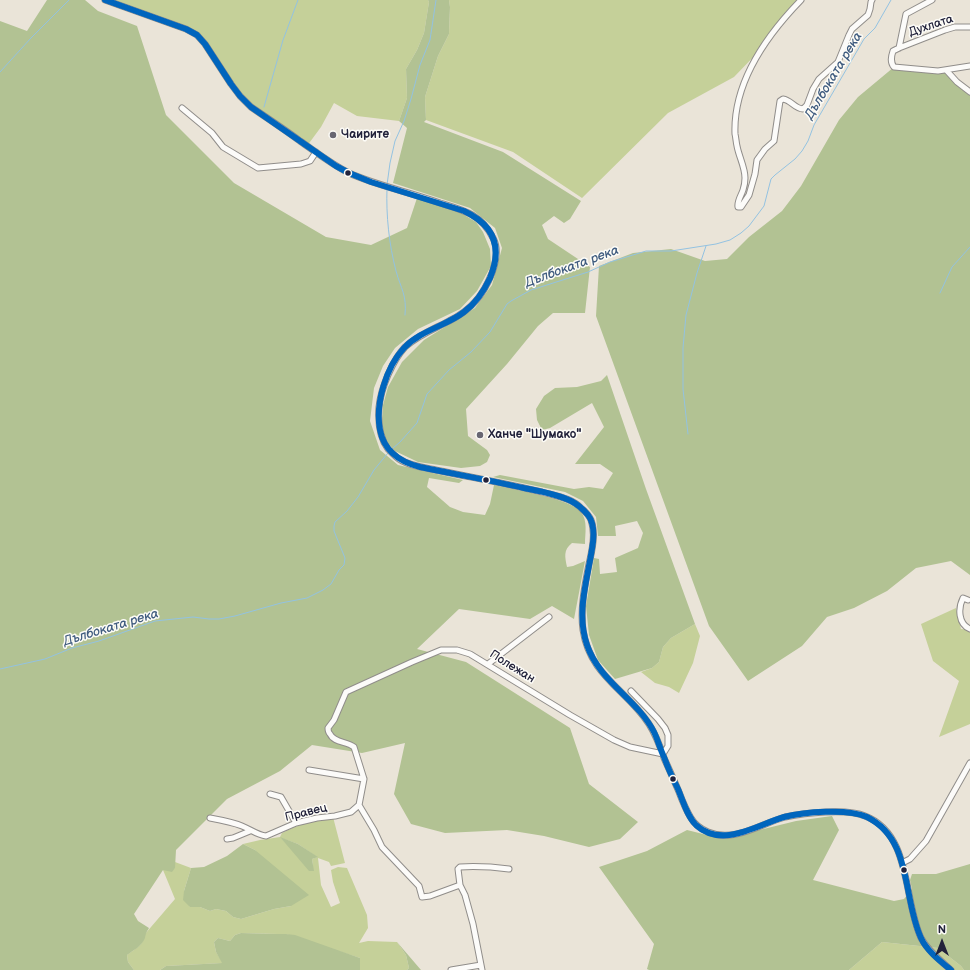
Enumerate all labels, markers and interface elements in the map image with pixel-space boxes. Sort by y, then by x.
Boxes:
street label: Духлата [907,12,955,40]
water label: Дълбоката река [802,30,866,122]
place label: Чаирите [341,128,389,142]
marker: Чаирите [328,130,338,140]
unlabelled marker [343,168,353,178]
water label: Дълбоката река [523,243,621,291]
place label: Ханче "Шумако" [488,428,582,442]
marker: Ханче "Шумако" [475,430,485,440]
unlabelled marker [481,475,491,485]
water label: Дълбоката река [61,606,161,650]
street label: Полежан [487,647,537,687]
unlabelled marker [668,774,678,784]
street label: Правец [283,801,329,825]
unlabelled marker [899,865,909,875]
north arrow [922,922,962,962]
text: N [938,923,946,936]

